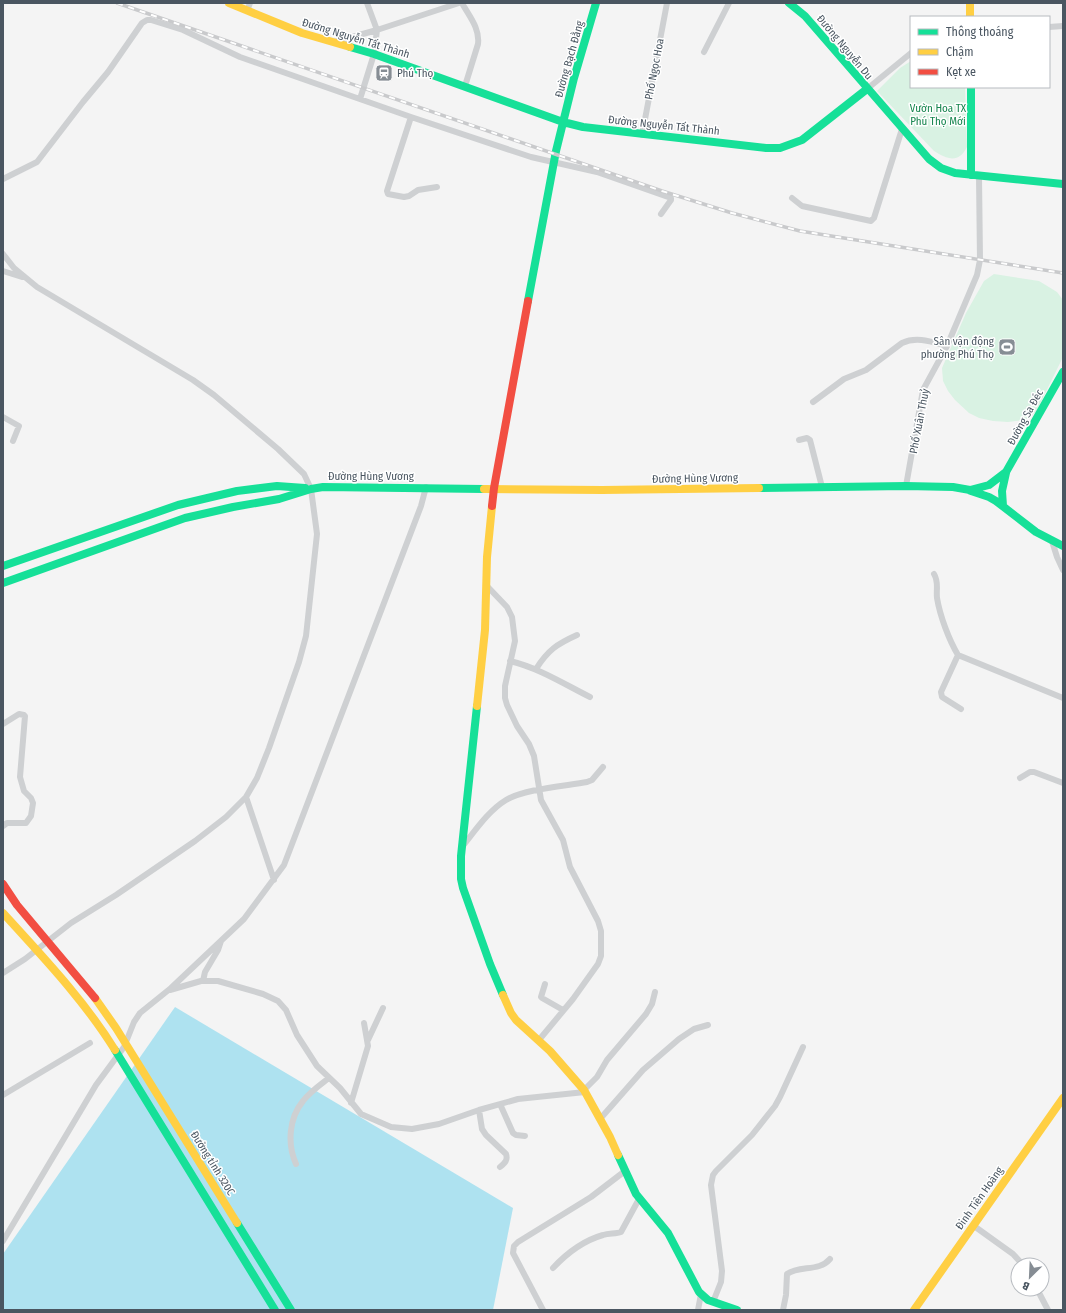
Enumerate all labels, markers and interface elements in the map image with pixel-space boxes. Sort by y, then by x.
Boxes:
street label: Đường Nguyễn Du [814,12,875,82]
street label: Đường Nguyễn Tất Thành [300,16,411,61]
legend [910,16,1050,88]
street label: Đường Bạch Đằng [551,18,587,99]
text: Thông thoáng [946,25,1014,39]
street label: Phố Ngọc Hoa [642,37,667,101]
text: Chậm [946,45,973,59]
station icon: Phú Thọ [374,63,394,83]
text: Kẹt xe [946,65,976,79]
place label: Phú Thọ [397,67,434,80]
park label: Vườn Hoa TX Phú Thọ Mới [910,102,967,128]
street label: Đường Nguyễn Tất Thành [608,113,720,138]
place label: Sân vận động phường Phú Thọ [921,335,995,361]
sports icon: Sân vận động phường Phú Thọ [997,337,1017,357]
street label: Phố Xuân Thuỷ [907,387,932,455]
street label: Đường Sa Đéc [1005,387,1046,448]
street label: Đường Hùng Vương [328,470,415,483]
street label: Đường Hùng Vương [652,471,739,486]
street label: Đường tỉnh 320C [188,1129,238,1198]
street label: Đinh Tiên Hoàng [953,1164,1006,1232]
north arrow [1010,1257,1050,1297]
text: B [1021,1278,1032,1293]

